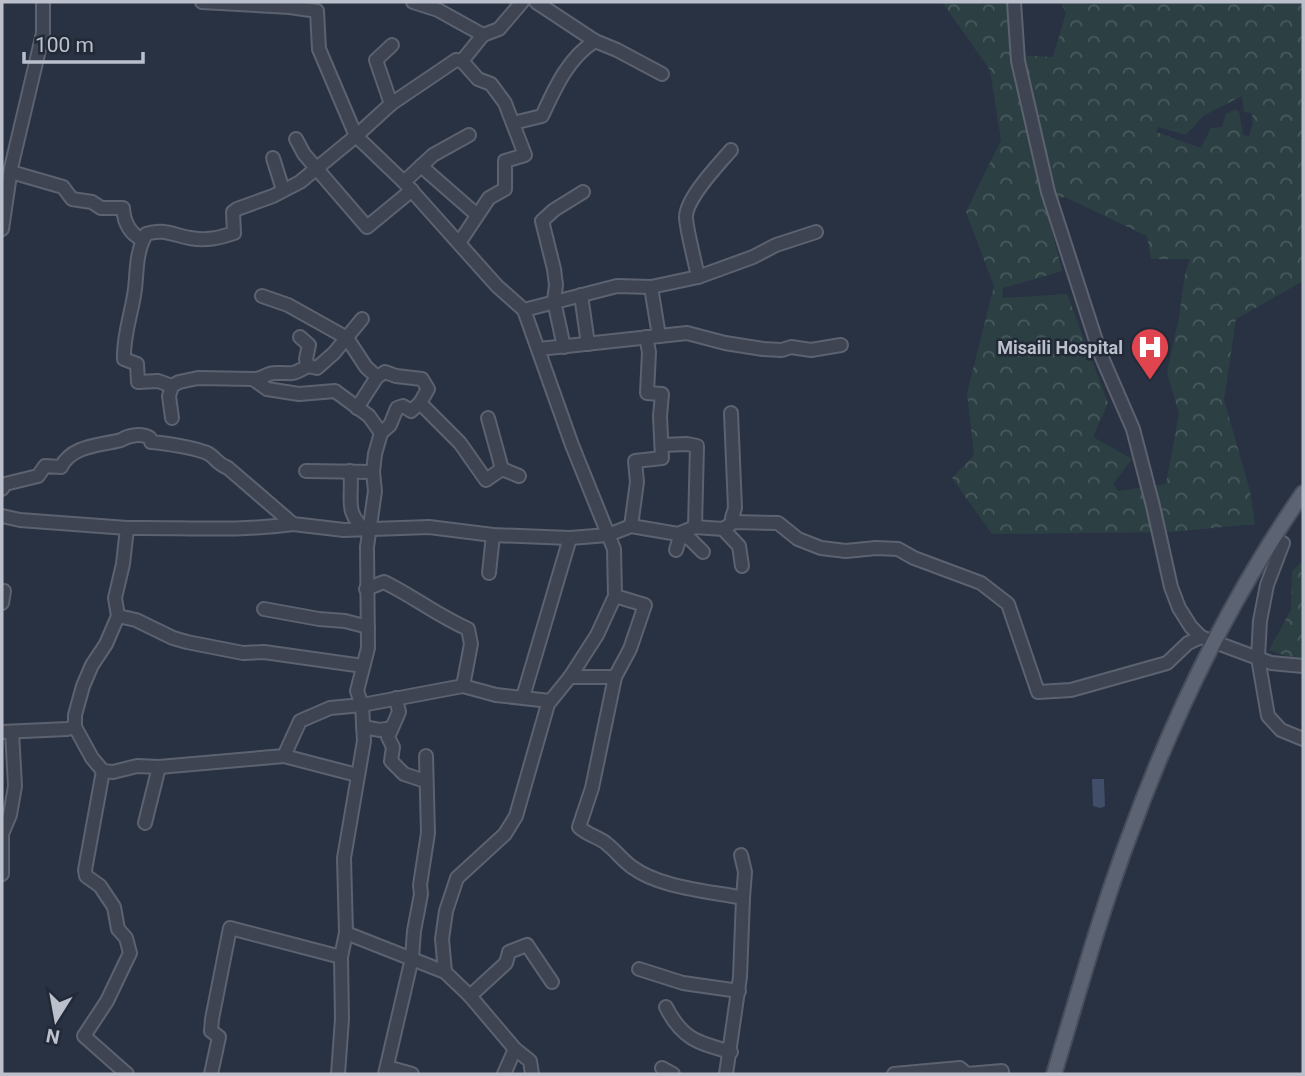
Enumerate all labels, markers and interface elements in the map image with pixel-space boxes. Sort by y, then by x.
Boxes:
scale bar [24,21,144,65]
text: 100 m [35,33,94,57]
hospital icon: Misaili Hospital [1129,326,1171,381]
place label: Misaili Hospital [997,337,1123,358]
north arrow [21,985,91,1055]
text: N [44,1024,62,1049]

